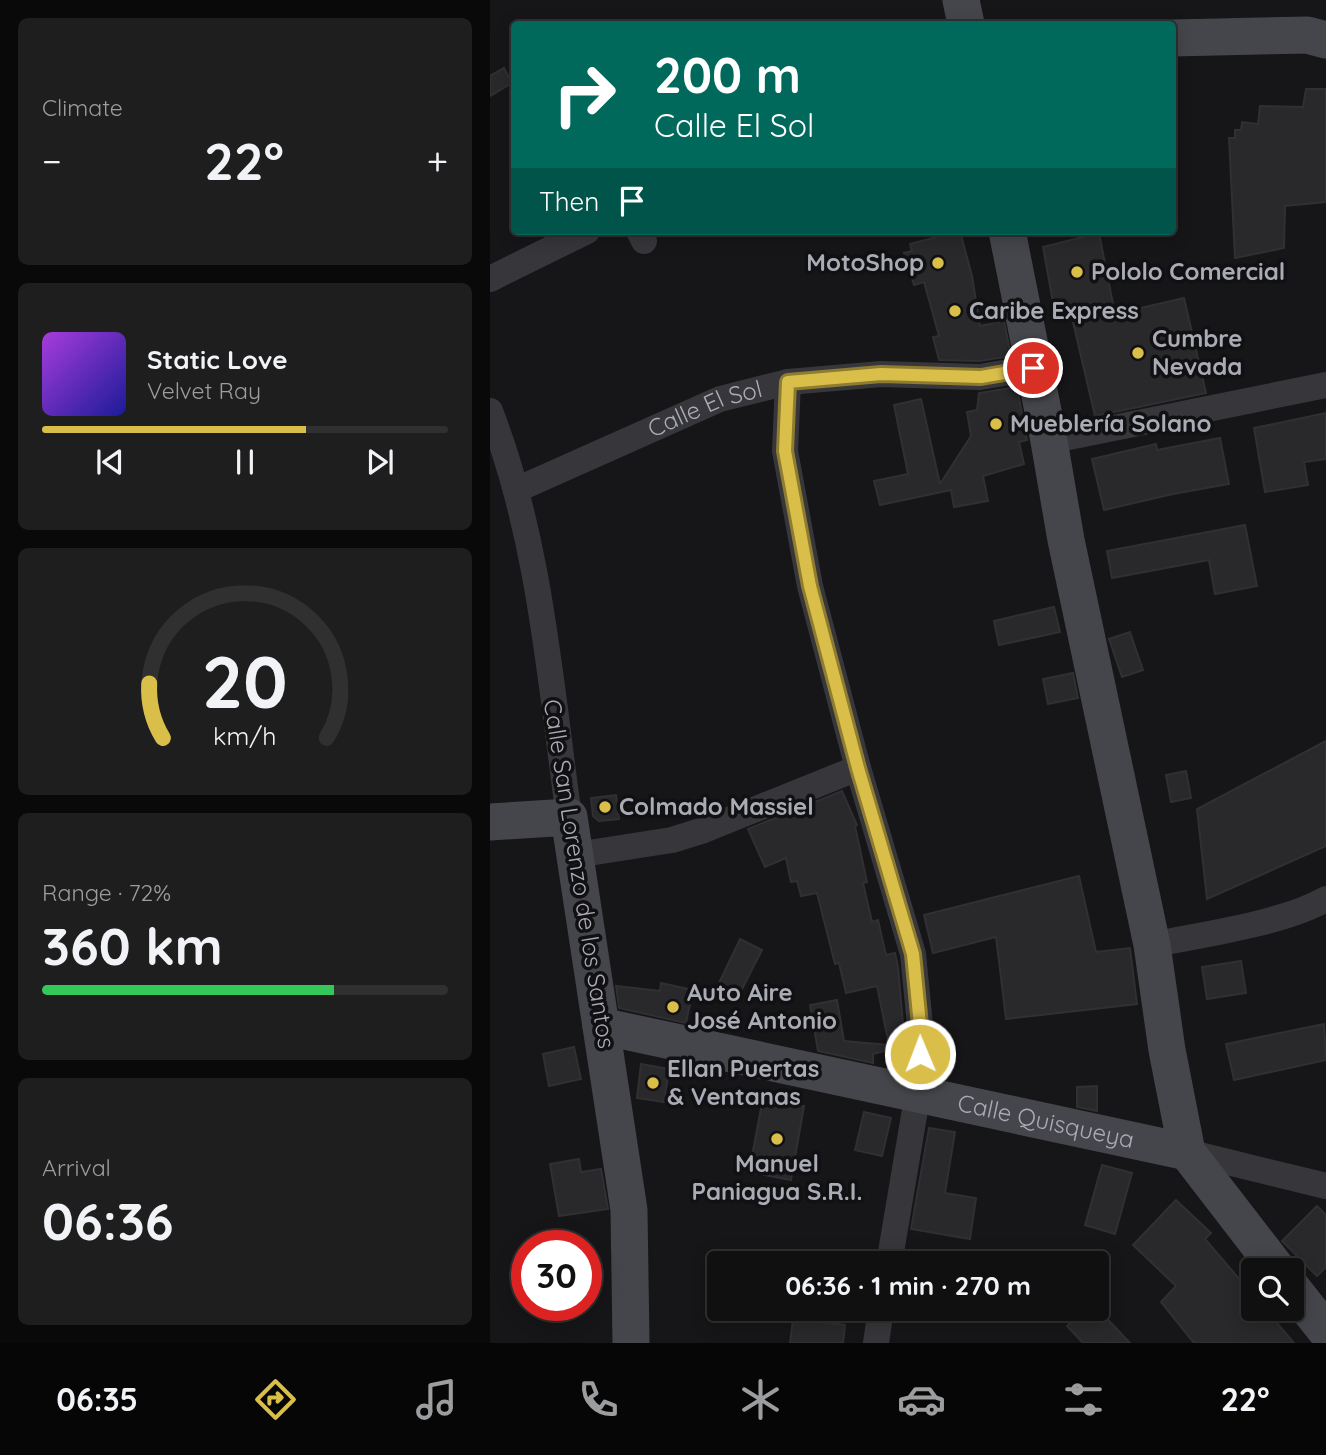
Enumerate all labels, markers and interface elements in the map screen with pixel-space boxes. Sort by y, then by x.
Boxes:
text: 200 m [654,44,801,105]
icon: right [539,49,630,140]
text: Climate [42,93,123,122]
text: Calle El Sol [654,105,814,145]
text: 22° [204,128,284,193]
text: − [42,137,62,185]
text: + [427,137,448,185]
icon: arrive [613,182,651,220]
text: Then [539,185,599,218]
place label: MotoShop [806,247,924,277]
marker: MotoShop [930,255,946,271]
place label: Pololo Comercial [1091,256,1285,286]
marker: Pololo Comercial [1069,264,1085,280]
place label: Caribe Express [969,295,1139,325]
marker: Caribe Express [947,303,963,319]
place label: Cumbre Nevada [1152,323,1242,381]
pin [1003,338,1063,398]
text: Static Love [147,343,288,376]
marker: Cumbre Nevada [1130,345,1146,361]
icon: arrive [1014,349,1052,387]
street label: Calle El Sol [643,373,765,443]
text: Velvet Ray [147,376,261,405]
place label: Mueblería Solano [1010,408,1211,438]
marker: Mueblería Solano [988,416,1004,432]
icon: previous [91,443,129,481]
icon: pause [226,443,264,481]
icon: next [361,443,399,481]
text: 20 [202,635,288,726]
street label: Calle San Lorenzo de los Santos [538,697,622,1051]
text: km/h [213,719,277,750]
place label: Colmado Massiel [619,791,814,821]
marker: Colmado Massiel [597,799,613,815]
text: Range · 72% [42,878,171,907]
text: 360 km [42,913,223,978]
place label: Auto Aire José Antonio [687,977,837,1035]
marker: Auto Aire José Antonio [665,999,681,1015]
position arrow [883,1017,957,1091]
place label: Ellan Puertas & Ventanas [667,1053,819,1111]
marker: Ellan Puertas & Ventanas [645,1075,661,1091]
street label: Calle Quisqueya [955,1087,1137,1154]
marker: Manuel Paniagua S.R.I. [769,1131,785,1147]
place label: Manuel Paniagua S.R.I. [692,1148,862,1206]
text: Arrival [42,1153,111,1182]
text: 06:36 [42,1188,174,1253]
speed limit sign: 30 [511,1230,602,1321]
map controls [1241,1258,1304,1321]
button: search [1241,1258,1304,1321]
text: 06:36 · 1 min · 270 m [785,1269,1031,1302]
icon: directions [251,1375,300,1424]
icon: music [412,1375,461,1424]
icon: phone [574,1375,623,1424]
icon: climate [736,1375,785,1424]
icon: car [897,1375,946,1424]
icon: filters [1059,1375,1108,1424]
text: 06:35 [56,1379,138,1419]
text: 22° [1221,1379,1270,1419]

